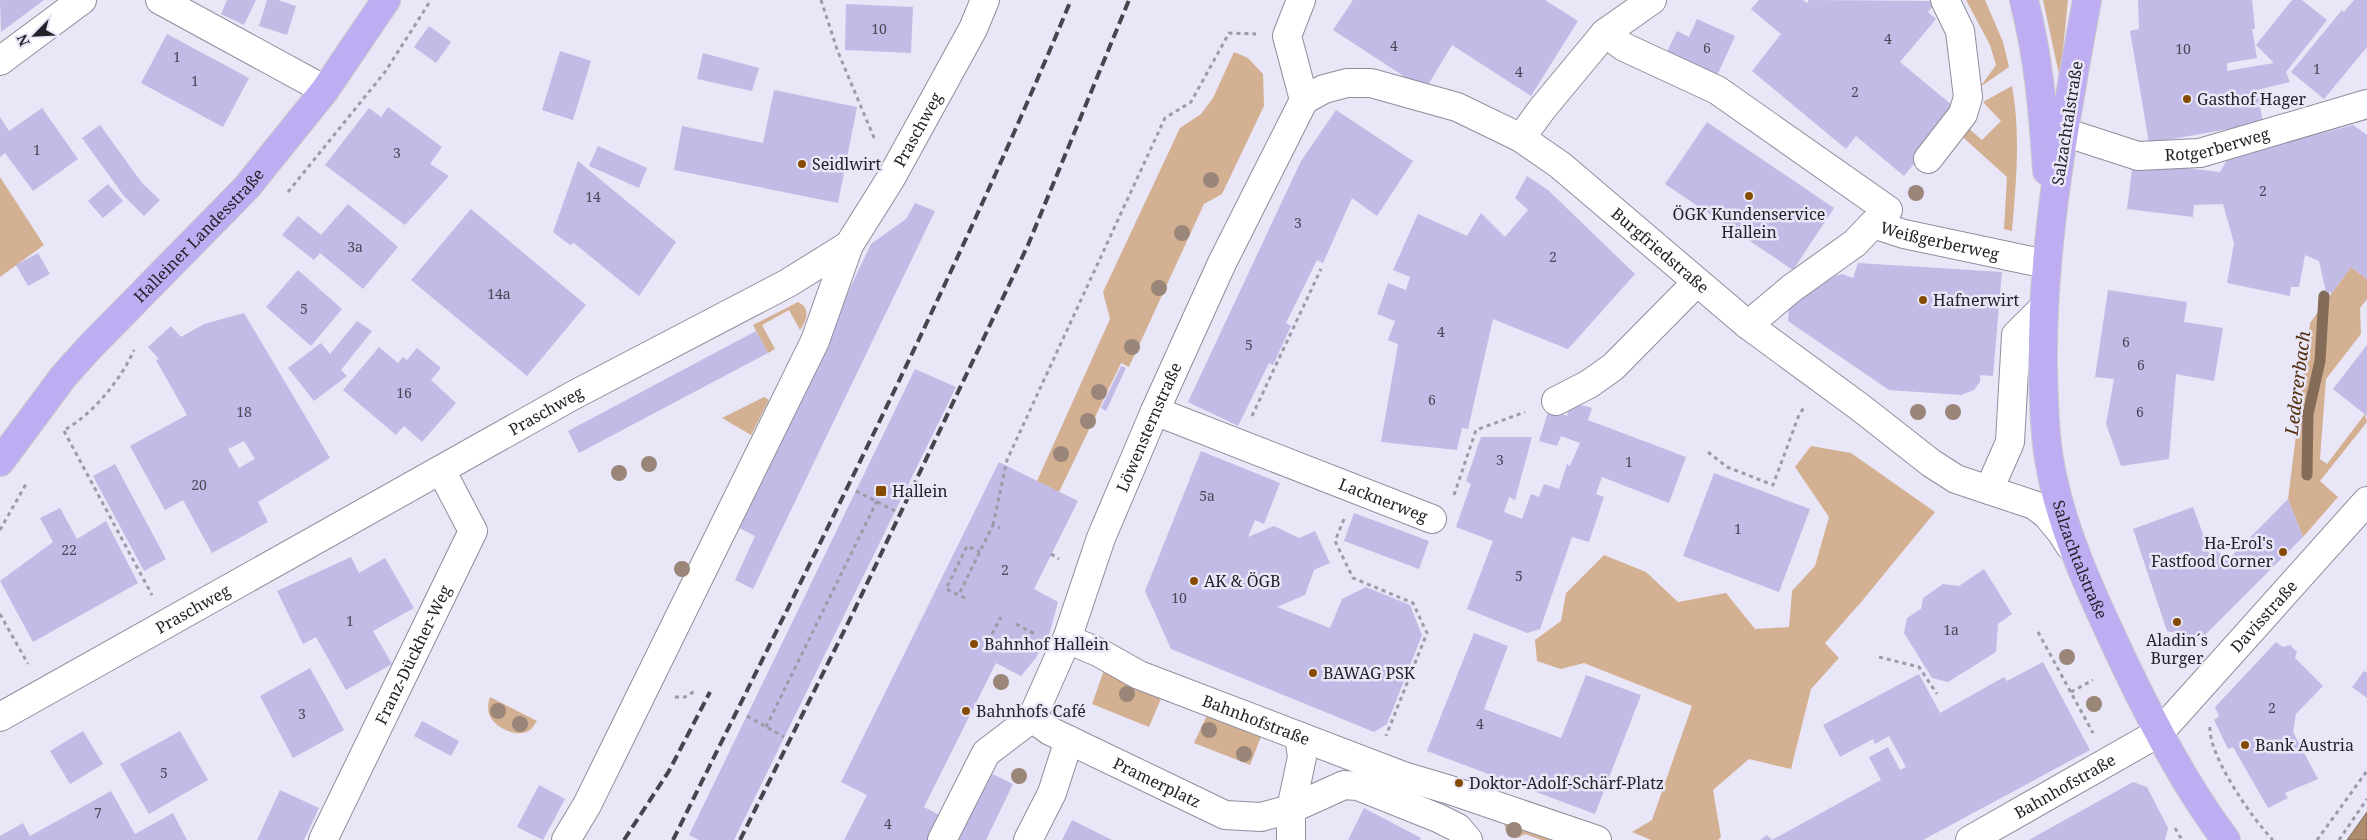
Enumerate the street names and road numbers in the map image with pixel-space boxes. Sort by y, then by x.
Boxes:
street label: Salzachtalstraße [2046,59,2088,187]
street label: Praschweg [888,88,947,171]
street label: Rotgerberweg [2164,122,2272,166]
street label: Halleiner Landesstraße [129,164,269,307]
street label: Burgfriedstraße [1607,202,1714,298]
street label: Weißgerberweg [1877,216,2002,265]
street label: Löwensternstraße [1111,359,1187,495]
street label: Praschweg [505,381,587,440]
street label: Lacknerweg [1336,473,1431,527]
street label: Salzachtalstraße [2048,498,2113,622]
street label: Davisstraße [2225,575,2302,657]
street label: Praschweg [152,579,234,639]
street label: Franz-Dückher-Weg [370,581,456,728]
street label: Bahnhofstraße [1199,689,1313,750]
street label: Bahnhofstraße [2010,749,2119,824]
street label: Pramerplatz [1110,752,1205,813]

